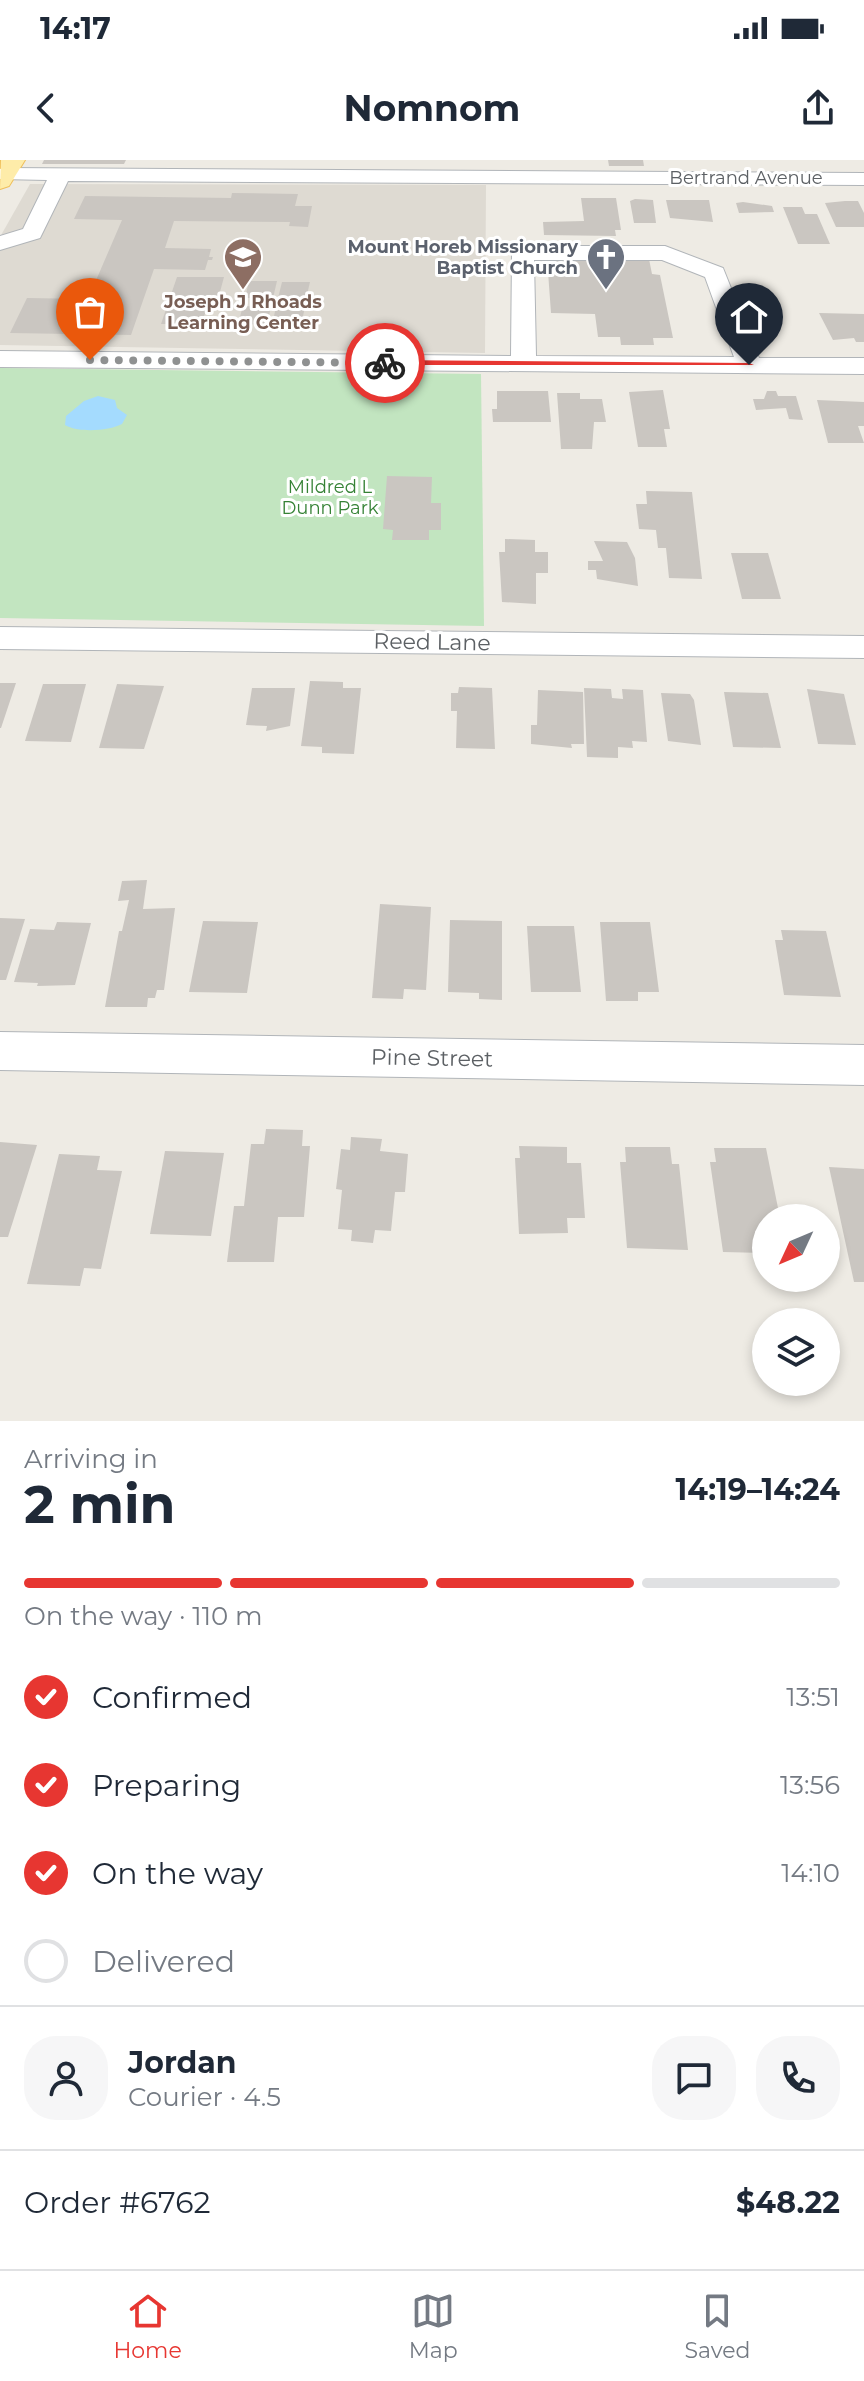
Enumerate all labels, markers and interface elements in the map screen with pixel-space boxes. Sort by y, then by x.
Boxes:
text: 14:17 [40,10,111,47]
icon: back [24,86,68,130]
text: Nomnom [344,86,520,130]
icon: share [796,86,840,130]
street label: Bertrand Avenue [669,167,823,189]
school or university icon: Joseph J Rhoads Learning Center [222,236,264,291]
place label: Mount Horeb Missionary Baptist Church [347,236,578,279]
church icon: Mount Horeb Missionary Baptist Church [585,236,627,291]
pin [56,278,124,360]
pin [715,283,783,365]
icon: bag [68,290,112,334]
place label: Joseph J Rhoads Learning Center [163,291,322,334]
icon: home [727,295,771,339]
courier [345,323,425,403]
icon: bike [363,341,407,385]
park label: Mildred L Dunn Park [281,476,379,519]
street label: Reed Lane [373,627,491,657]
street label: Pine Street [371,1043,493,1073]
north arrow [752,1204,840,1292]
map controls [752,1204,840,1396]
button: layers [752,1308,840,1396]
text: Arriving in [24,1443,158,1475]
text: 14:19–14:24 [676,1471,840,1508]
text: 2 min [24,1473,176,1536]
text: On the way · 110 m [24,1600,263,1632]
icon: check [24,1675,68,1719]
text: Confirmed [92,1679,252,1716]
text: 13:51 [786,1681,840,1713]
icon: check [24,1763,68,1807]
text: Preparing [92,1767,241,1804]
text: 13:56 [780,1769,840,1801]
icon: check [24,1851,68,1895]
text: On the way [92,1855,263,1892]
text: 14:10 [781,1857,840,1889]
text: Delivered [92,1943,235,1980]
button: person [24,2036,108,2120]
button: chat [652,2036,736,2120]
button: phone [756,2036,840,2120]
text: Jordan [128,2044,237,2081]
text: Courier · 4.5 [128,2081,281,2113]
text: Order #6762 [24,2184,210,2221]
text: $48.22 [736,2184,840,2221]
tab: Home [113,2289,182,2364]
tab: Map [409,2289,458,2364]
tab: Saved [684,2289,751,2364]

